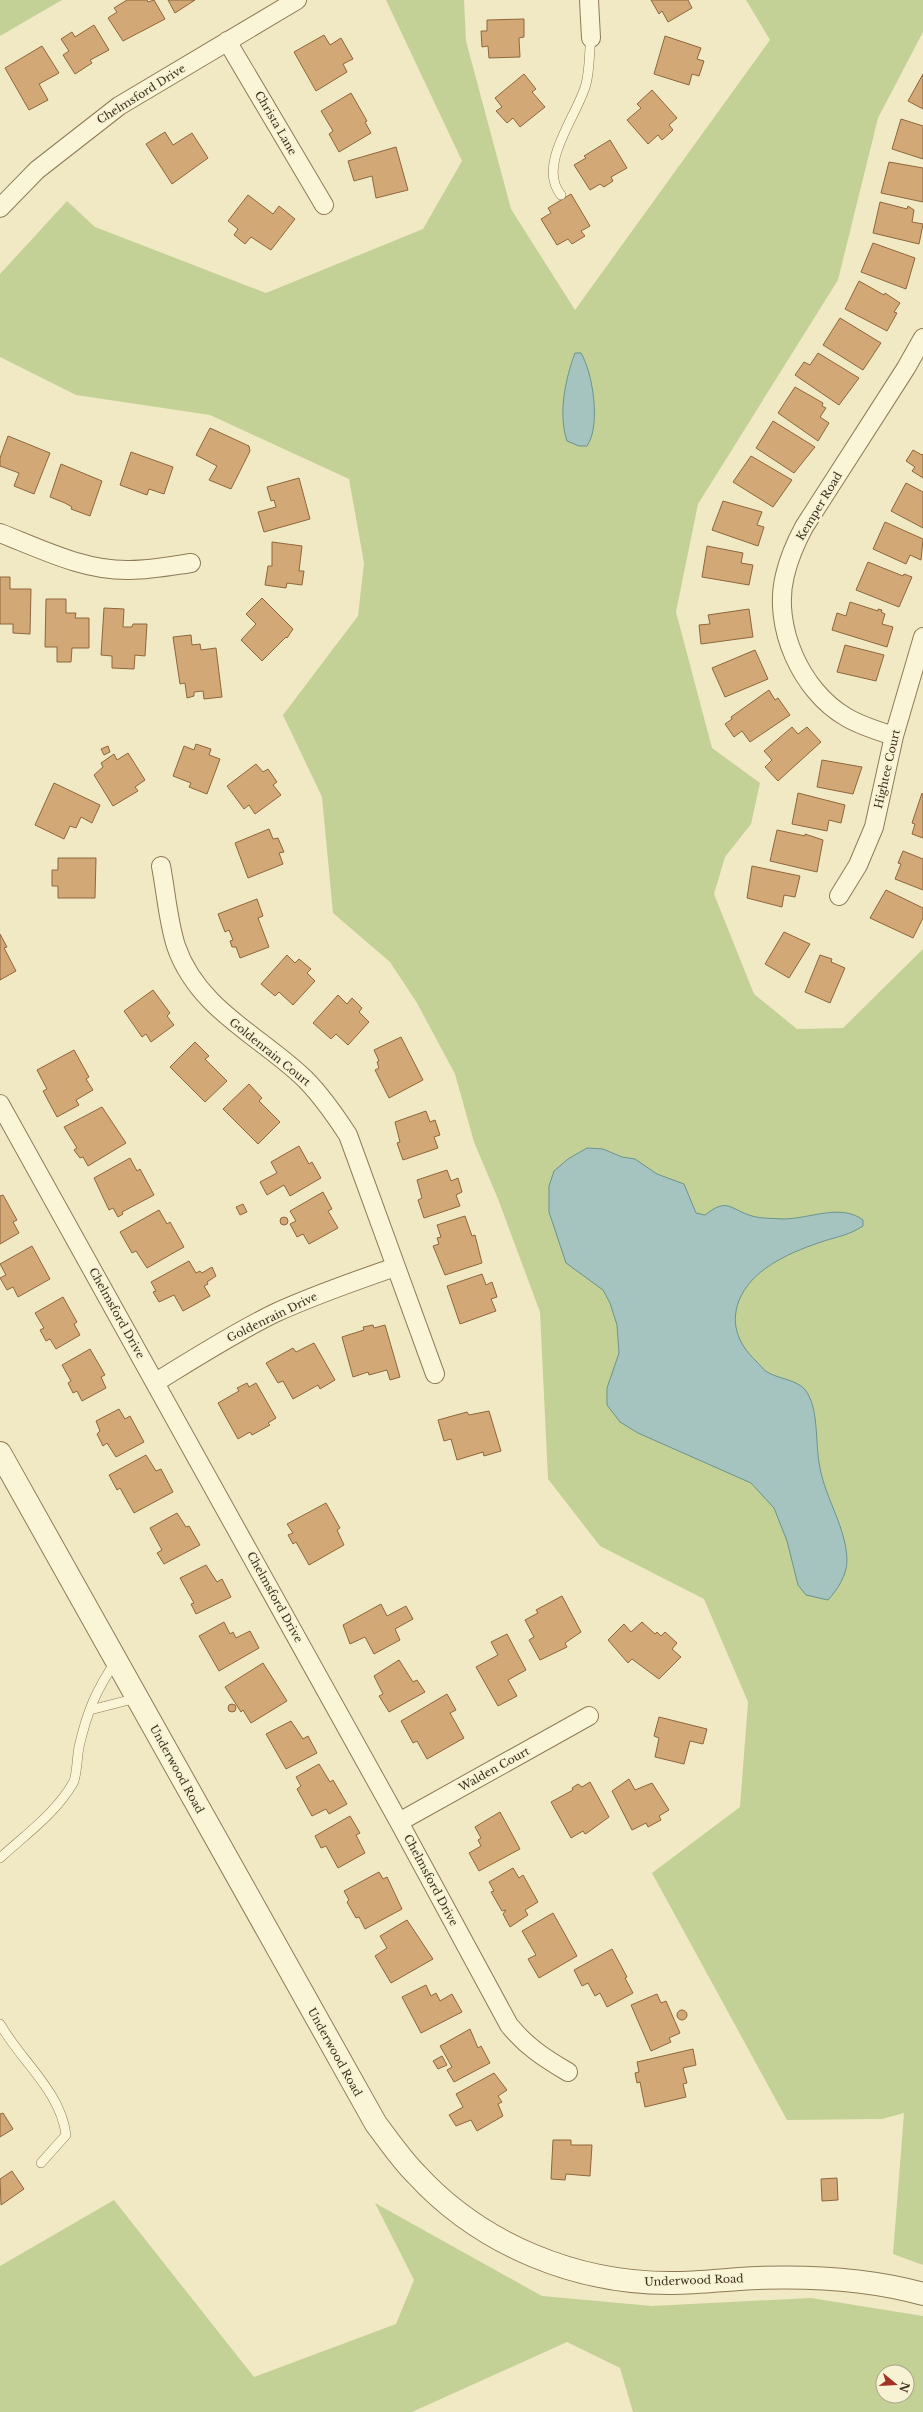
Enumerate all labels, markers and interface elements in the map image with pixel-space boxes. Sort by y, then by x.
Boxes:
street label: Chelmsford Drive [94,61,188,127]
street label: Christa Lane [252,88,300,158]
street label: Kemper Road [793,469,845,543]
street label: Hightee Court [871,727,903,810]
street label: Goldenrain Court [227,1015,314,1090]
street label: Chelmsford Drive [86,1265,148,1361]
street label: Goldenrain Drive [224,1289,320,1345]
street label: Chelmsford Drive [244,1549,306,1645]
street label: Underwood Road [147,1722,207,1816]
street label: Walden Court [455,1743,533,1795]
street label: Chelmsford Drive [401,1832,461,1928]
street label: Underwood Road [305,2005,365,2099]
street label: Underwood Road [644,2271,744,2289]
north arrow [875,2364,915,2404]
text: N [896,2380,913,2395]

